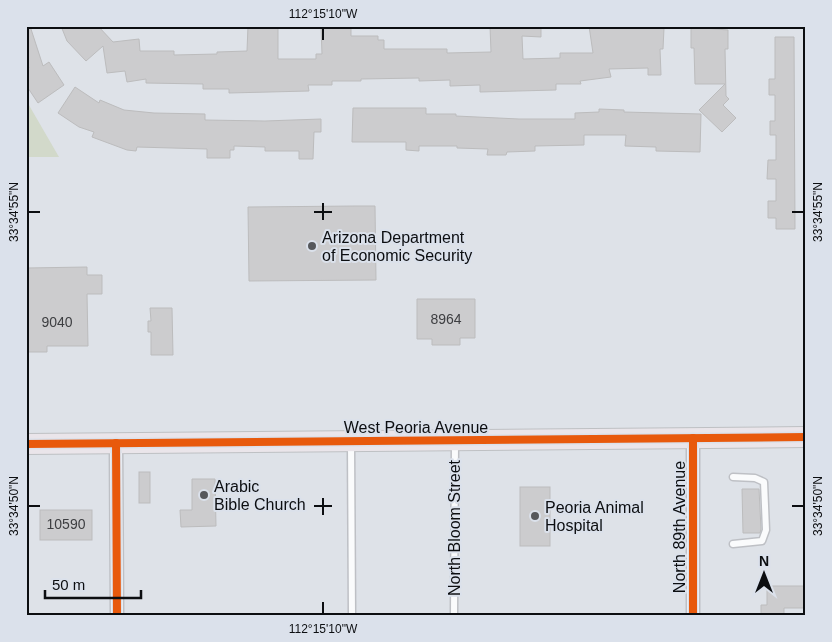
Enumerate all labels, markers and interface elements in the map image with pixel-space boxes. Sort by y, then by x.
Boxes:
text: 112°15'10"W [289,7,358,21]
text: 33°34'55"N [7,182,21,242]
text: 33°34'55"N [811,182,825,242]
place label: Arizona Department of Economic Security [322,229,472,264]
marker: Arizona Department of Economic Security [306,240,318,252]
house number: 8964 [430,311,462,327]
house number: 9040 [41,314,73,330]
street label: West Peoria Avenue [344,419,488,436]
street label: North Bloom Street [446,459,463,596]
street label: North 89th Avenue [671,461,688,593]
text: 33°34'50"N [7,476,21,536]
text: 33°34'50"N [811,476,825,536]
place label: Arabic Bible Church [214,478,306,513]
marker: Arabic Bible Church [198,489,210,501]
place label: Peoria Animal Hospital [545,499,644,534]
marker: Peoria Animal Hospital [529,510,541,522]
house number: 10590 [47,516,86,532]
north arrow [740,550,790,600]
text: N [759,553,769,569]
scale bar [45,567,141,599]
text: 50 m [52,576,85,593]
text: 112°15'10"W [289,622,358,636]

